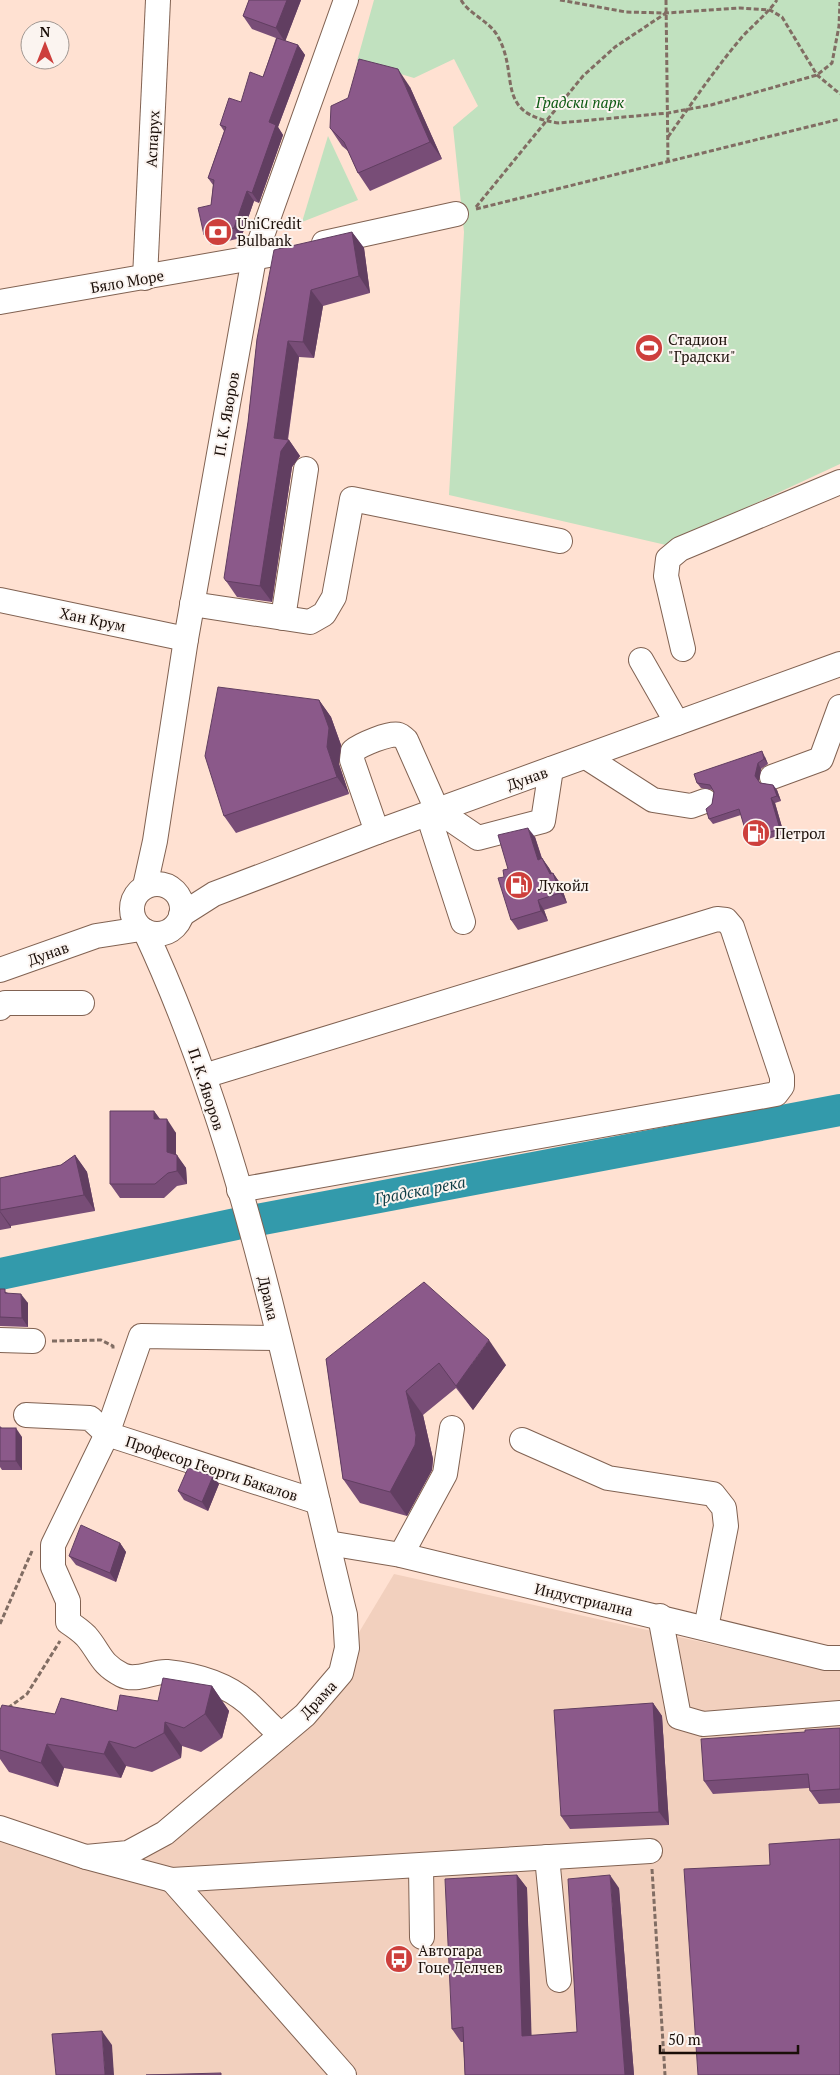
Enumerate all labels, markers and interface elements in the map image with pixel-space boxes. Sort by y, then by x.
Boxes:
north arrow [20,20,70,70]
text: N [40,22,51,41]
park label: Градски парк [535,92,625,112]
street label: Аспарух [141,110,163,168]
place label: UniCredit Bulbank [237,213,302,250]
bank icon: UniCredit Bulbank [203,217,233,247]
street label: Бяло Море [89,265,165,297]
place label: Стадион "Градски" [668,329,736,366]
sports icon: Стадион "Градски" [634,333,664,363]
street label: П. К. Яворов [209,370,243,458]
street label: Хан Крум [58,602,128,636]
street label: Дунав [504,761,550,795]
fuel station icon: Петрол [741,818,771,848]
place label: Петрол [775,823,825,843]
fuel station icon: Лукойл [504,870,534,900]
place label: Лукойл [537,875,589,895]
street label: Дунав [25,936,71,970]
street label: П. К. Яворов [184,1045,230,1133]
water label: Градска река [372,1170,467,1210]
street label: Драма [254,1274,284,1323]
street label: Професор Георги Бакалов [123,1431,301,1505]
street label: Индустриална [533,1578,636,1620]
street label: Драма [295,1675,341,1722]
place label: Автогара Гоце Делчев [418,1940,503,1977]
bus stop icon: Автогара Гоце Делчев [384,1944,414,1974]
scale bar [660,2022,798,2054]
text: 50 m [668,2029,701,2049]

